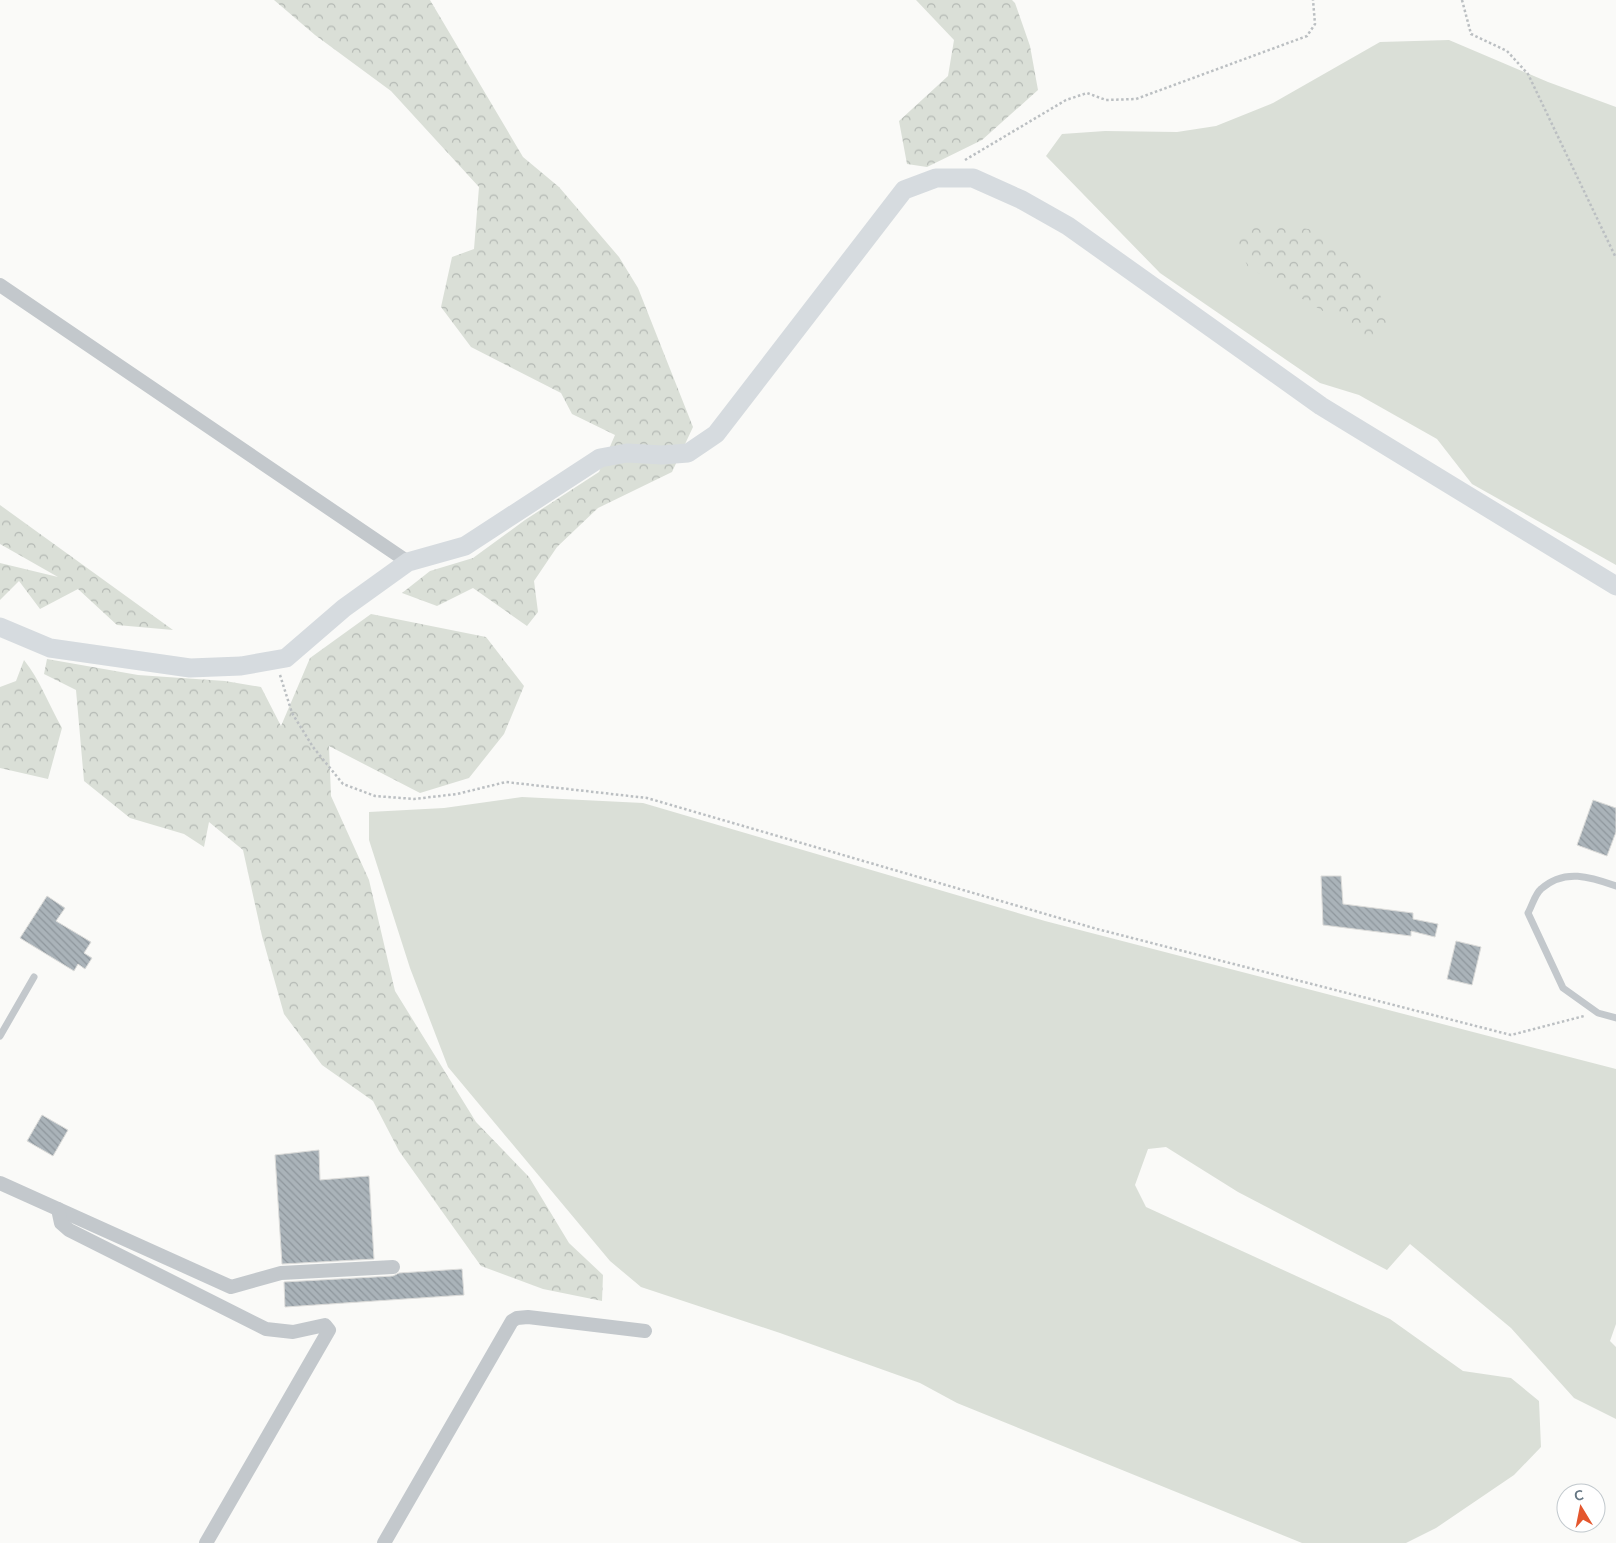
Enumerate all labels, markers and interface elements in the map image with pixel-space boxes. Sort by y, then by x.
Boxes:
north arrow [1556,1483,1606,1533]
text: С [1572,1486,1585,1505]

